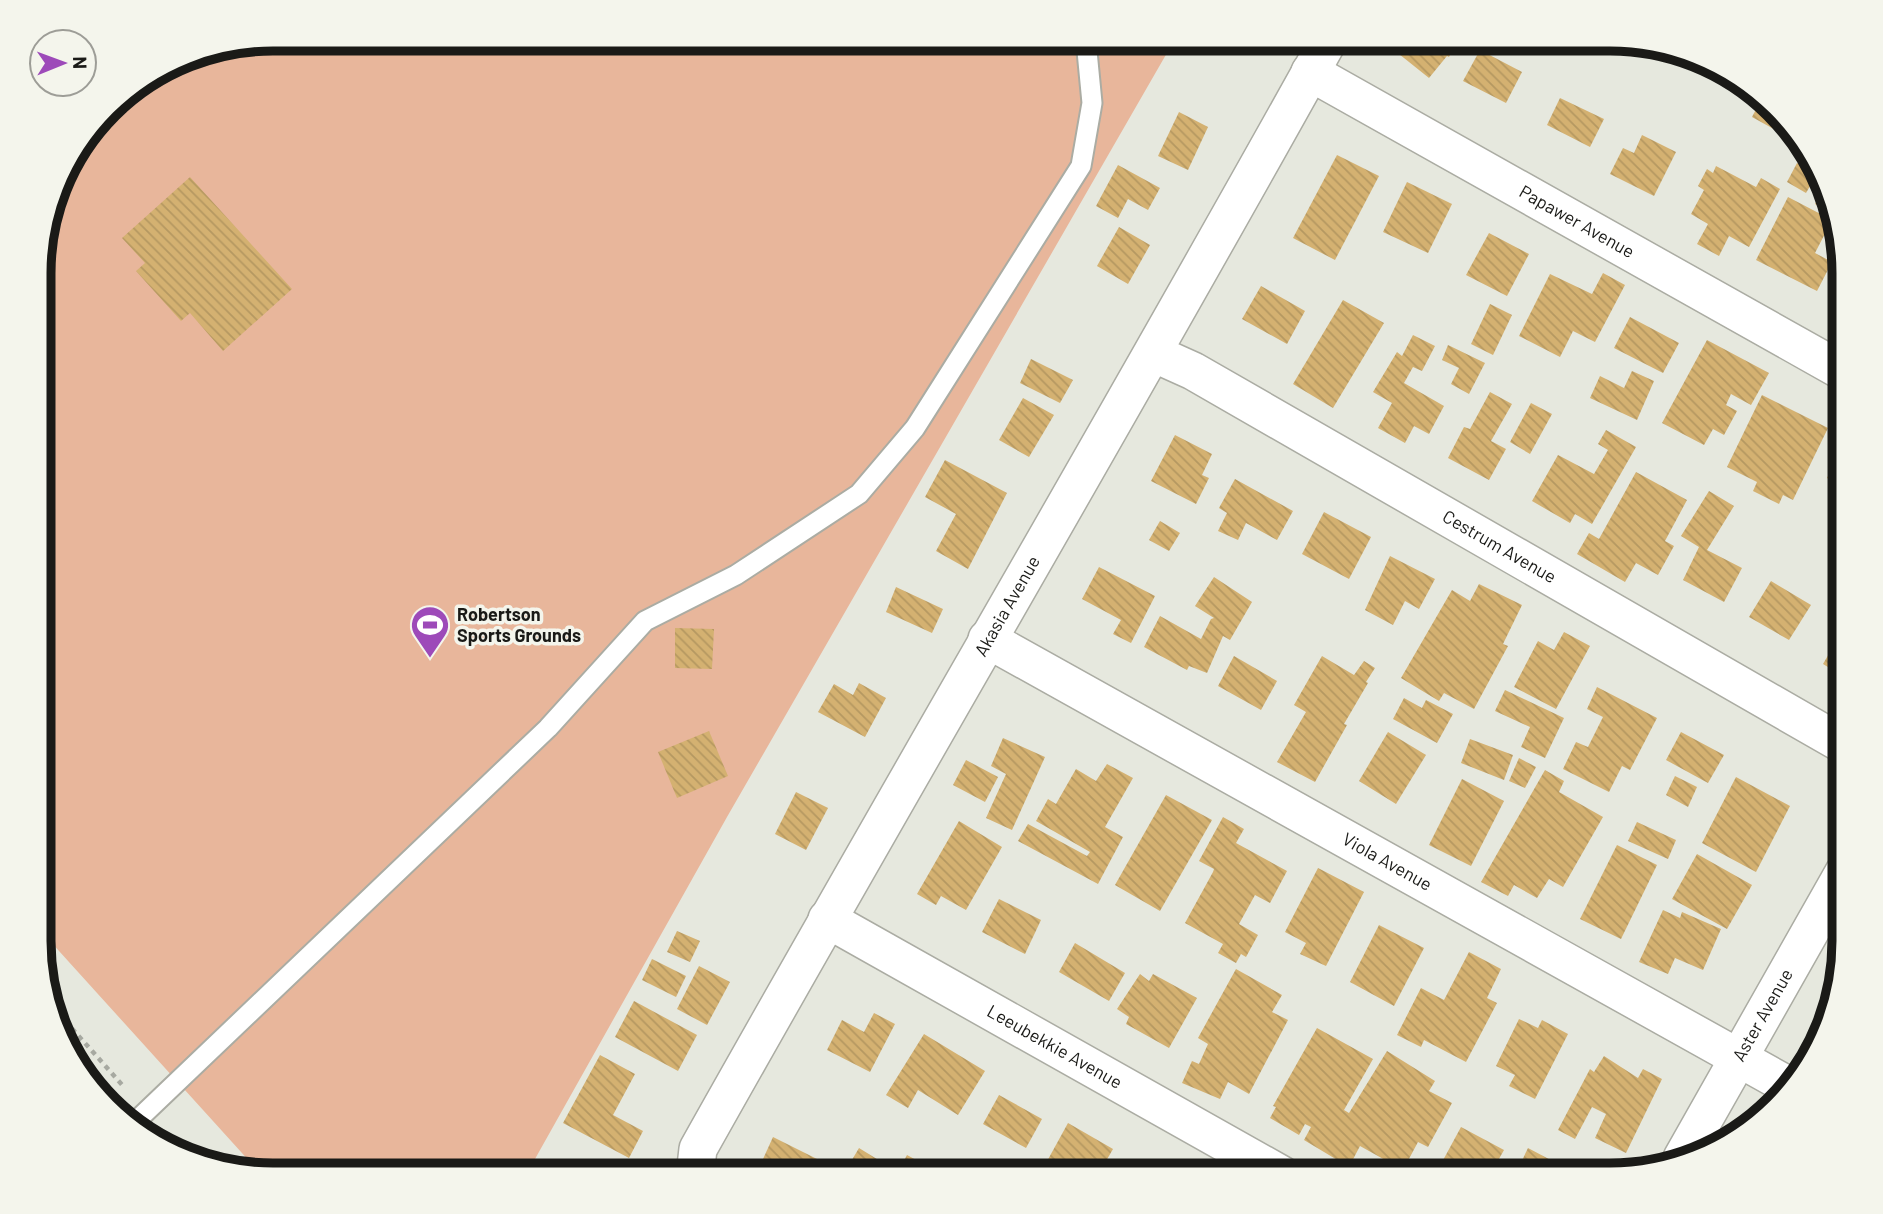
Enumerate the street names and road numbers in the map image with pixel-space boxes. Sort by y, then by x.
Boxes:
street label: Papawer Avenue [1516,180,1639,262]
street label: Cestrum Avenue [1439,505,1560,587]
street label: Akasia Avenue [969,552,1044,660]
street label: Viola Avenue [1339,827,1436,895]
street label: Aster Avenue [1727,965,1797,1065]
street label: Leeubekkie Avenue [984,999,1126,1093]

